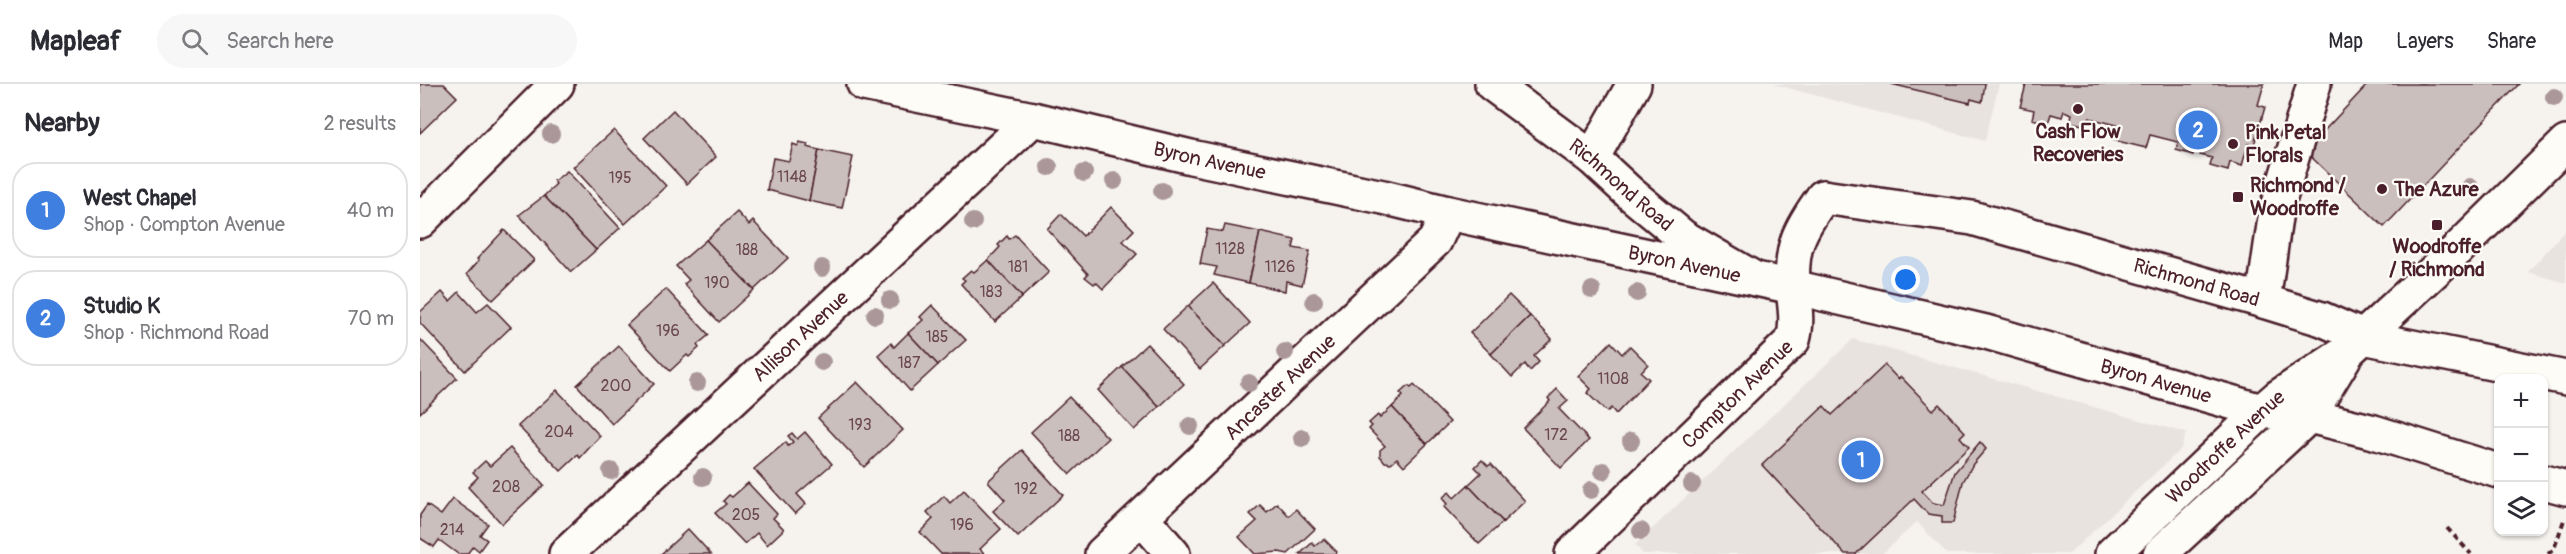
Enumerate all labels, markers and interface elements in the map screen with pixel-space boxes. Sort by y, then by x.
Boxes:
search box [157,14,577,68]
text: Mapleaf [30,24,121,59]
icon: search [178,25,211,58]
text: Search here [226,27,334,55]
text: Map [2328,28,2363,55]
text: Layers [2396,28,2454,55]
text: Share [2487,28,2536,55]
marker: Cash Flow Recoveries [2071,102,2085,116]
text: Nearby [24,107,100,139]
pin: 2 [2178,108,2218,152]
text: 2 results [324,111,396,136]
place label: Cash Flow Recoveries [2033,119,2123,167]
place label: Pink Petal Florals [2245,120,2326,168]
street label: Richmond Road [1564,133,1678,237]
street label: Byron Avenue [1151,136,1268,185]
marker: Pink Petal Florals [2226,137,2240,151]
house number: 1148 [777,167,807,187]
house number: 195 [608,168,632,188]
place label: Richmond / Woodroffe [2250,173,2346,221]
place label: The Azure [2393,177,2480,202]
marker: The Azure [2375,182,2389,196]
text: West Chapel [83,184,197,212]
marker: Richmond / Woodroffe [2231,190,2245,204]
text: 1 [42,198,49,223]
text: 40 m [347,198,394,223]
text: Shop · Compton Avenue [83,212,285,237]
marker: Woodroffe / Richmond [2430,218,2444,232]
place label: Woodroffe / Richmond [2389,234,2485,282]
house number: 1128 [1215,239,1245,259]
house number: 188 [736,240,758,260]
street label: Byron Avenue [1626,240,1743,288]
street label: Richmond Road [2131,253,2262,312]
house number: 181 [1008,257,1028,277]
house number: 1126 [1265,257,1295,277]
your location [1891,265,1920,294]
house number: 190 [704,273,730,293]
house number: 183 [979,282,1003,302]
street label: Allison Avenue [747,285,854,387]
text: Studio K [83,292,160,320]
text: 2 [40,306,51,331]
text: 70 m [348,306,394,331]
text: Shop · Richmond Road [83,320,269,345]
house number: 196 [656,321,680,341]
house number: 185 [926,327,949,347]
street label: Ancaster Avenue [1219,329,1341,446]
street label: Compton Avenue [1677,335,1799,454]
house number: 187 [898,353,921,373]
street label: Byron Avenue [2097,353,2214,409]
house number: 1108 [1597,369,1629,389]
map controls [2494,374,2548,536]
button: + [2494,374,2548,428]
house number: 200 [601,376,631,396]
street label: Woodroffe Avenue [2161,385,2290,509]
house number: 193 [848,415,872,435]
house number: 204 [544,422,574,442]
house number: 172 [1544,425,1568,445]
house number: 188 [1058,426,1080,446]
button: − [2494,428,2548,482]
pin: 1 [1842,438,1880,482]
house number: 208 [492,477,520,497]
house number: 192 [1014,479,1038,499]
button: layers [2494,482,2548,536]
house number: 205 [732,505,760,525]
house number: 196 [950,515,974,535]
house number: 214 [440,520,464,540]

